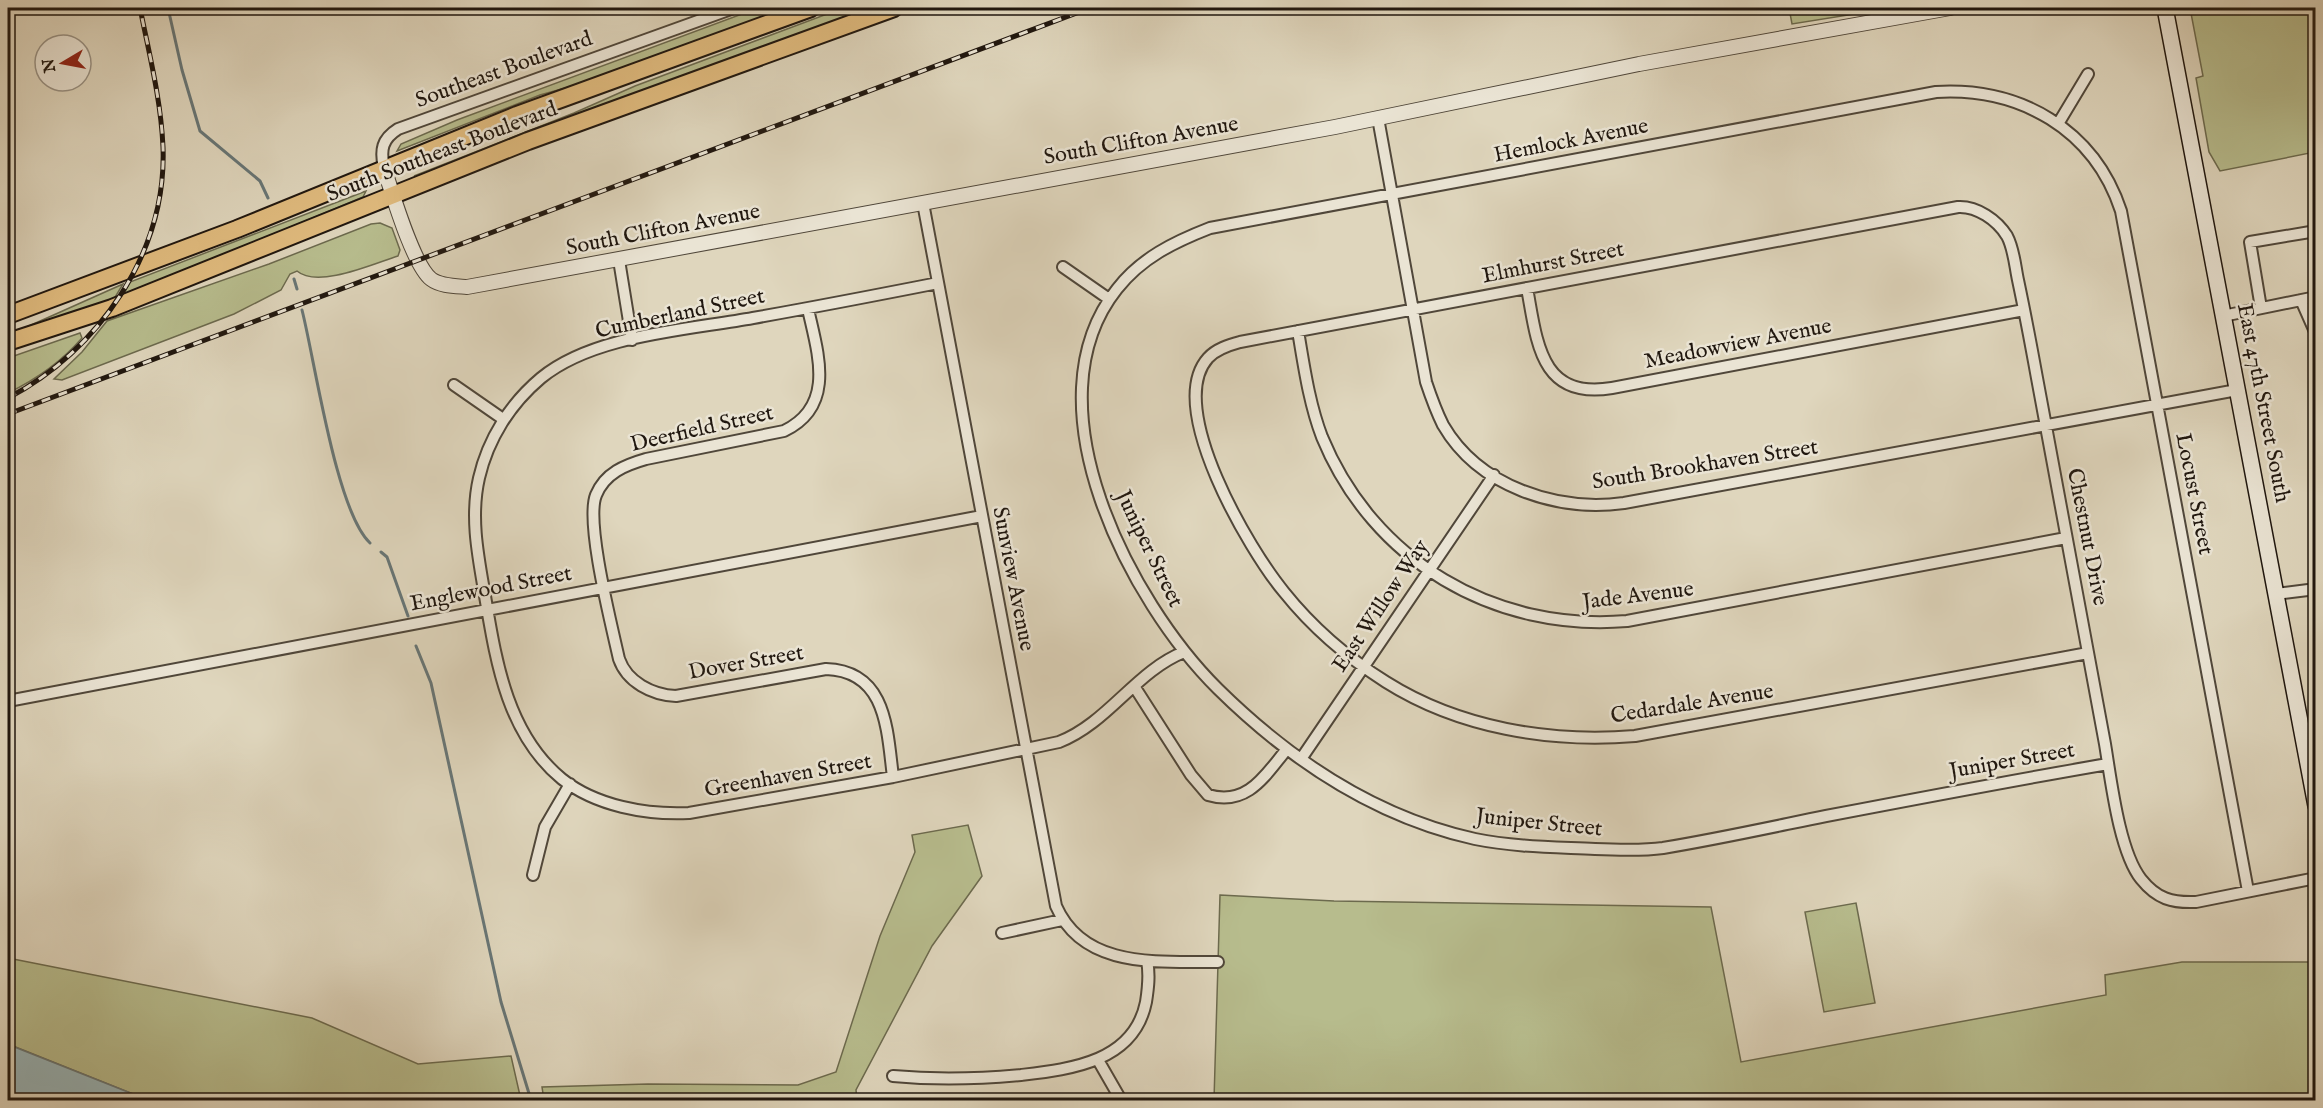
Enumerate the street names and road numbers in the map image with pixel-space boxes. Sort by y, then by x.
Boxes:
street label: Southeast Boulevard [412,25,596,115]
street label: South Southeast Boulevard [323,95,561,209]
street label: South Clifton Avenue [1041,110,1241,172]
street label: Hemlock Avenue [1491,112,1651,170]
street label: South Clifton Avenue [564,197,762,263]
street label: Elmhurst Street [1480,235,1627,290]
street label: Cumberland Street [593,282,768,346]
street label: East 47th Street South [2230,301,2296,505]
street label: Meadowview Avenue [1642,312,1834,376]
street label: Deerfield Street [628,399,777,459]
street label: Locust Street [2168,431,2220,558]
street label: South Brookhaven Street [1590,433,1820,497]
street label: Chestnut Drive [2060,466,2114,608]
street label: Juniper Street [1107,483,1190,613]
street label: Sunview Avenue [985,505,1041,653]
street label: East Willow Way [1326,534,1436,678]
street label: Englewood Street [408,560,575,618]
street label: Jade Avenue [1578,575,1695,617]
street label: Dover Street [686,639,806,687]
street label: Cedardale Avenue [1609,677,1775,731]
street label: Juniper Street [1944,736,2077,786]
street label: Greenhaven Street [702,747,874,804]
street label: Juniper Street [1471,802,1604,844]

